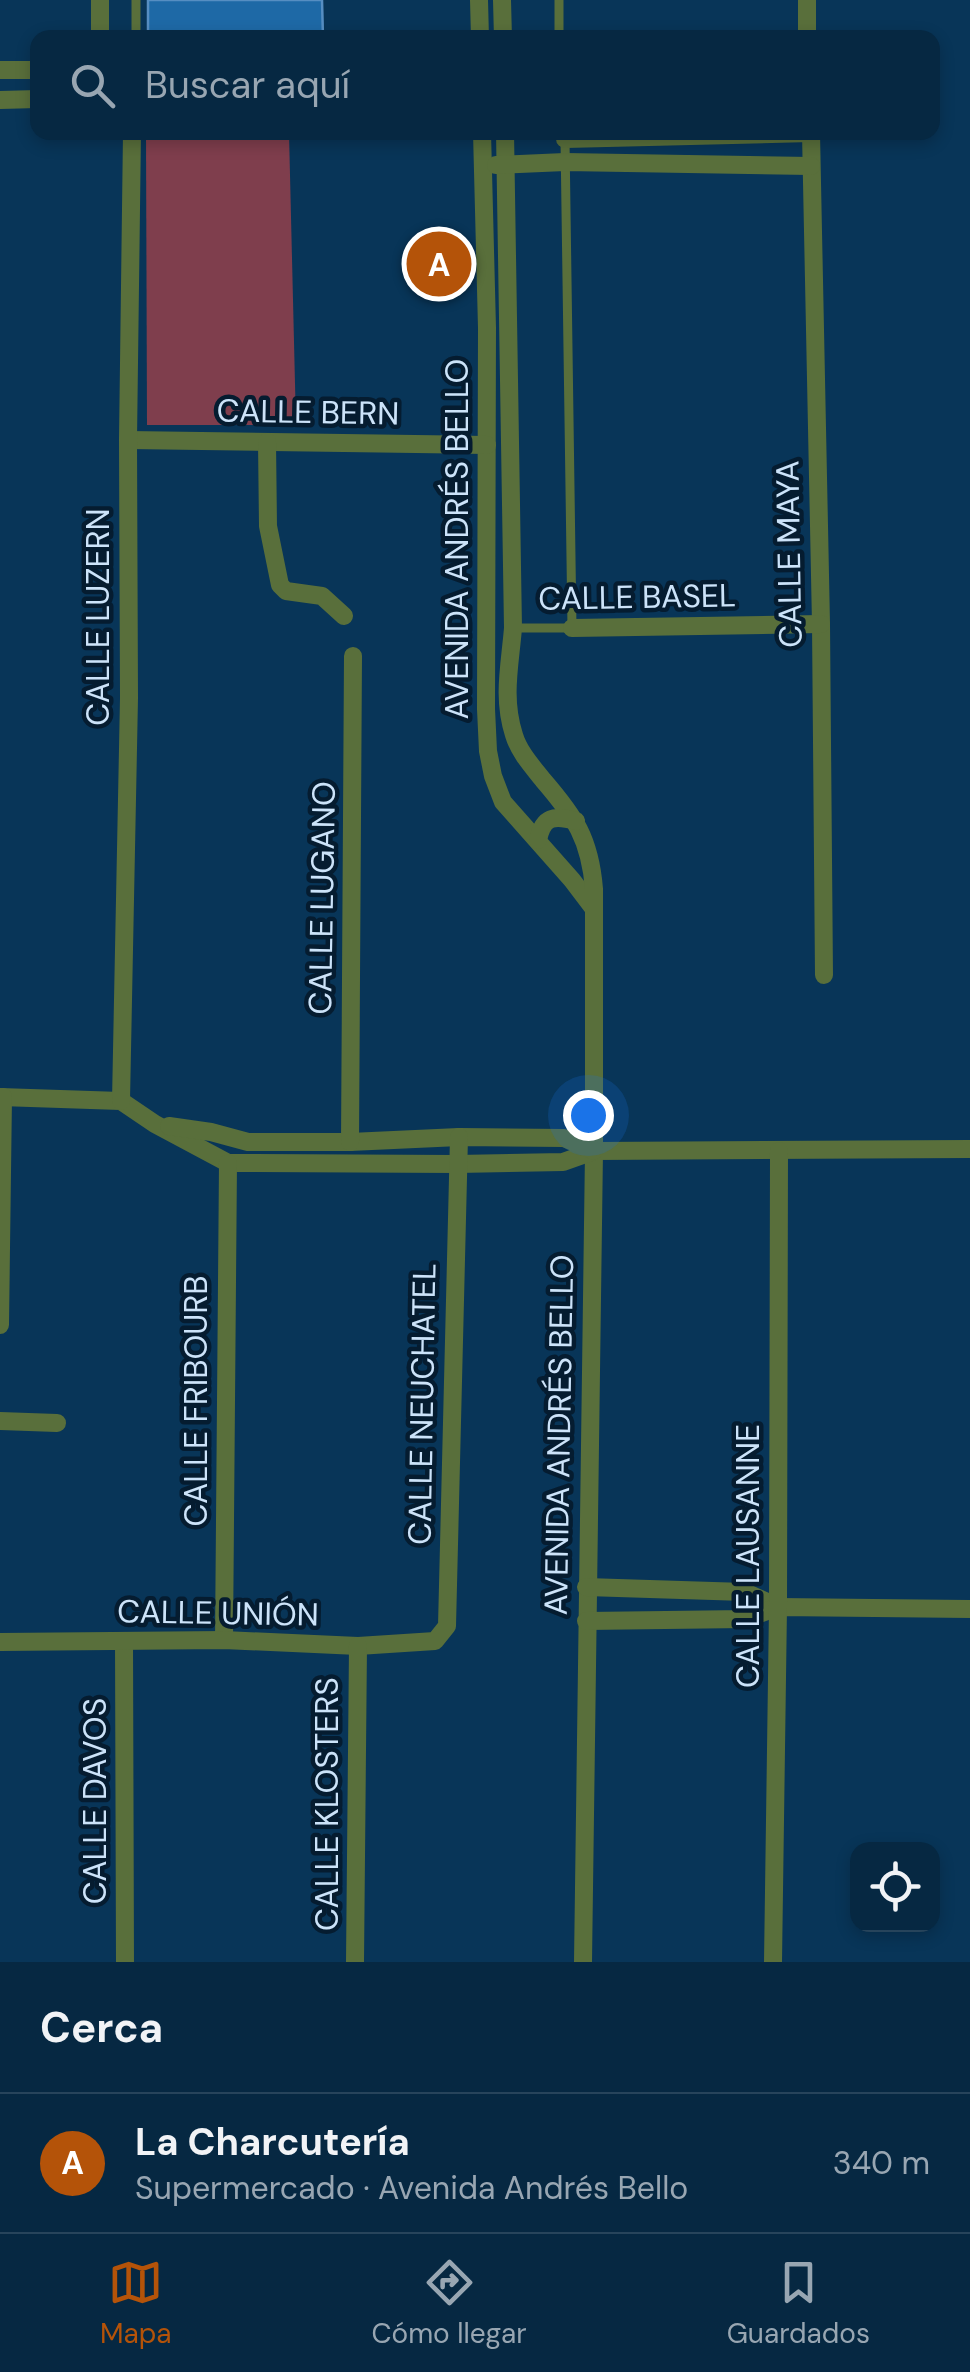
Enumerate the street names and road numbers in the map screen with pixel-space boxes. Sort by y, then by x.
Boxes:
street label: AVENIDA ANDRÉS BELLO [436,359,478,719]
street label: CALLE BERN [216,389,400,435]
street label: CALLE MAYA [766,460,812,648]
street label: CALLE LUZERN [77,508,119,726]
street label: CALLE BASEL [538,574,736,620]
street label: CALLE LUGANO [299,781,345,1015]
street label: AVENIDA ANDRÉS BELLO [535,1254,583,1616]
street label: CALLE NEUCHATEL [399,1263,445,1545]
street label: CALLE FRIBOURB [175,1276,217,1526]
street label: CALLE LAUSANNE [727,1424,769,1688]
street label: CALLE UNIÓN [117,1590,319,1636]
street label: CALLE KLOSTERS [306,1677,348,1931]
street label: CALLE DAVOS [74,1698,116,1904]

